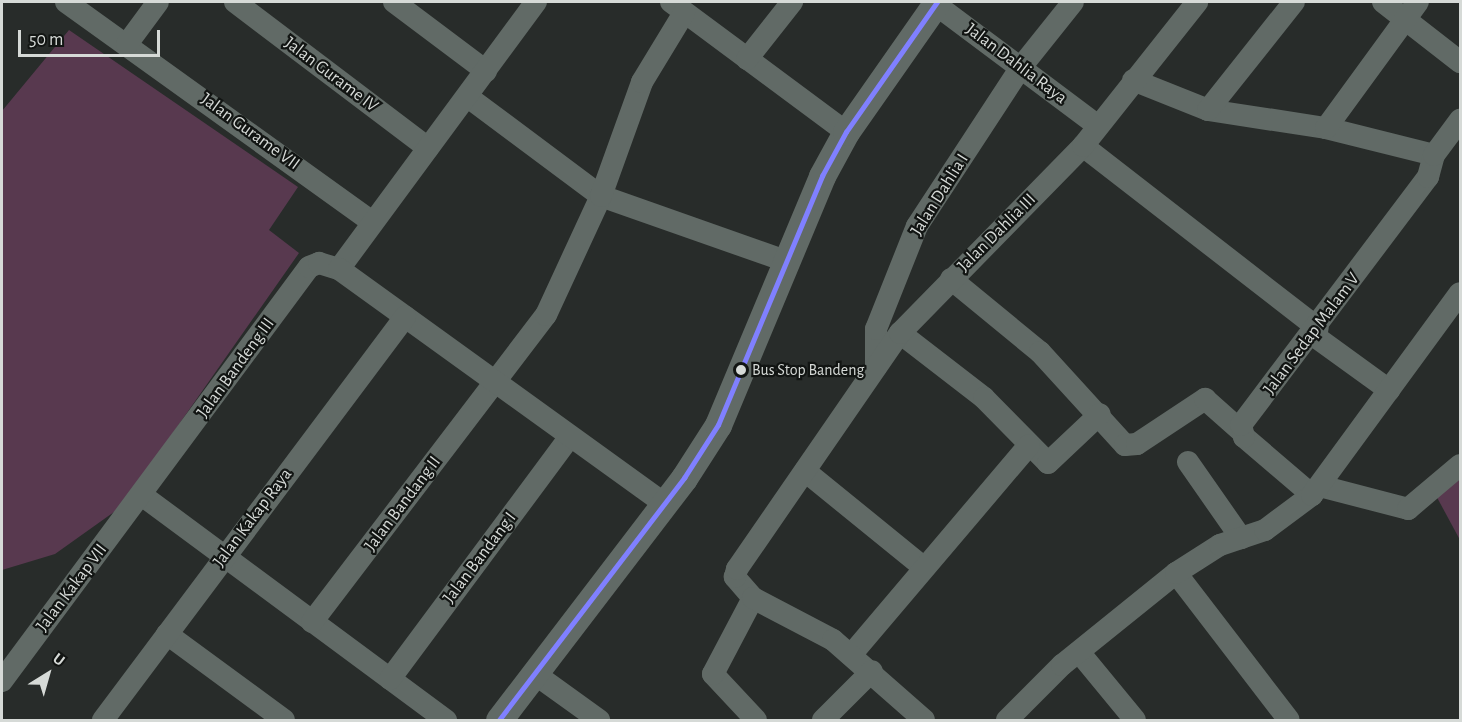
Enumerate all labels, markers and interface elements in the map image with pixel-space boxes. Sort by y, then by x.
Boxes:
scale bar [21,18,164,56]
street label: Jalan Dahlia Raya [961,19,1071,109]
text: 50 m [29,31,63,49]
street label: Jalan Gurame IV [280,33,382,117]
street label: Jalan Gurame VII [196,89,304,175]
street label: Jalan Dahlia I [906,150,974,240]
street label: Jalan Dahlia III [953,189,1041,277]
street label: Jalan Sedap Malam V [1259,269,1365,399]
street label: Jalan Bandeng III [192,314,280,422]
place label: Bus Stop Bandeng [752,360,864,380]
marker: Bus Stop Bandeng [735,364,747,376]
street label: Jalan Bandang II [360,452,446,556]
street label: Jalan Kakap Raya [209,464,297,572]
street label: Jalan Bandang I [439,508,521,608]
street label: Jalan Kakap VII [32,540,112,636]
north arrow [18,644,78,704]
text: U [50,650,68,669]

